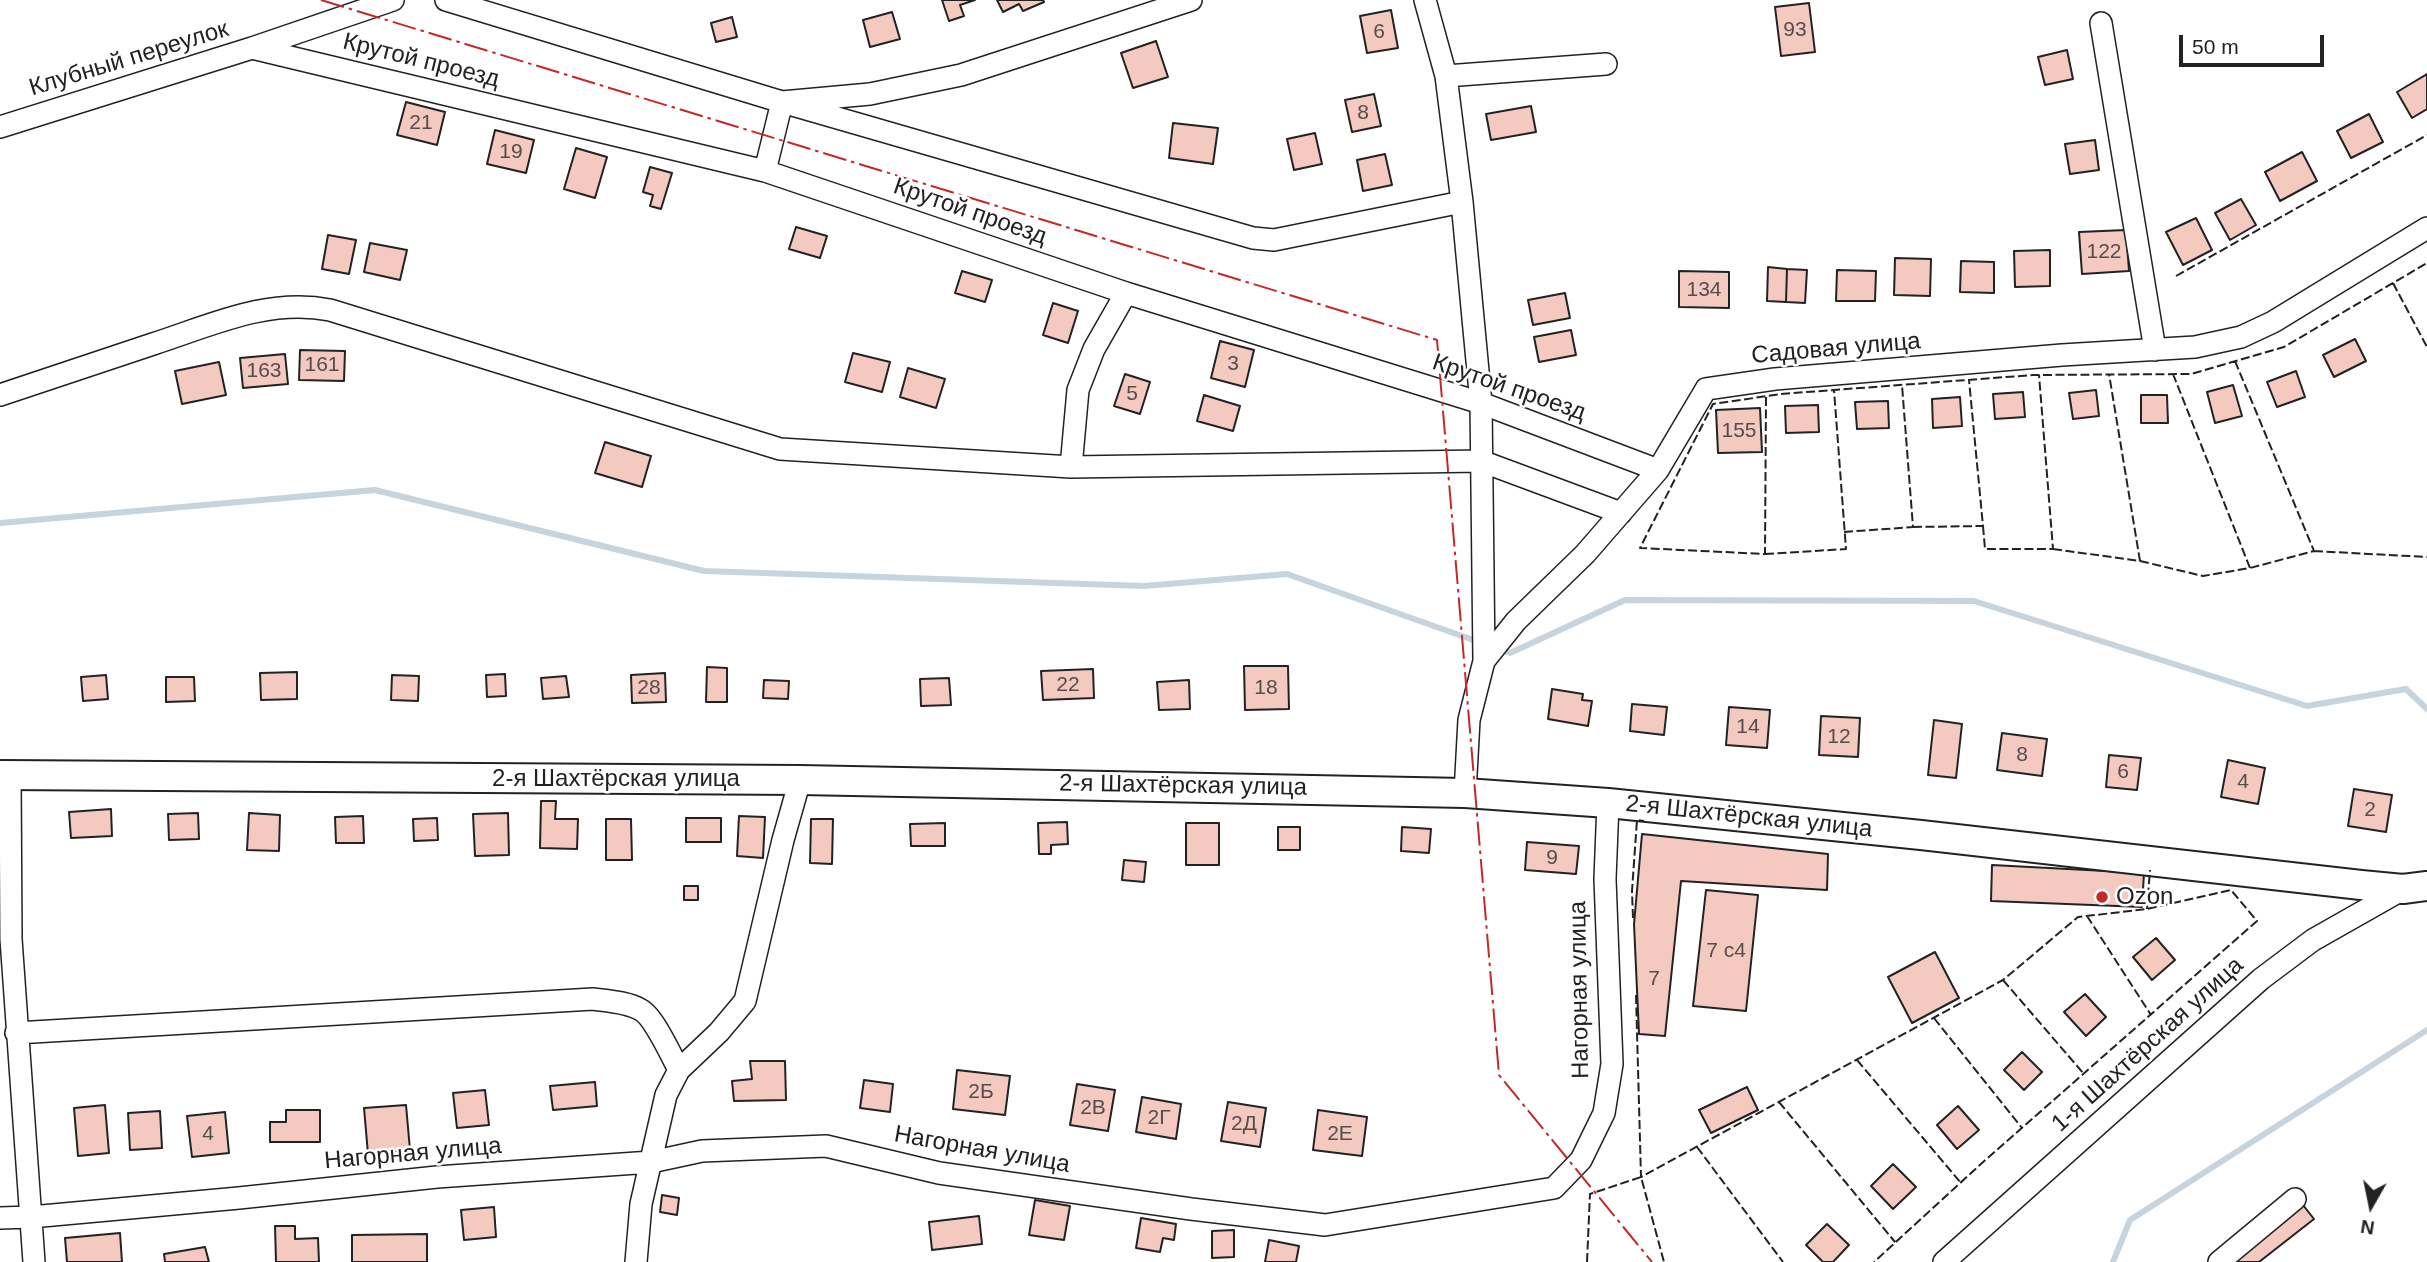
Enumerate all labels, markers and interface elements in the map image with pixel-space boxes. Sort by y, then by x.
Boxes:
street label: Клубный переулок [26,15,232,103]
house number: 93 [1783,17,1807,43]
house number: 6 [1373,19,1385,45]
scale bar [2182,21,2327,65]
street label: Крутой проезд [340,28,502,94]
text: 50 m [2192,35,2239,58]
house number: 8 [1357,100,1369,126]
house number: 21 [409,110,433,136]
house number: 19 [499,139,523,165]
street label: Крутой проезд [890,172,1050,252]
house number: 122 [2086,239,2122,265]
house number: 134 [1686,277,1722,303]
street label: Садовая улица [1750,327,1922,371]
street label: Крутой проезд [1429,348,1589,428]
house number: 3 [1227,351,1239,377]
house number: 161 [304,352,340,378]
house number: 163 [246,358,282,384]
house number: 5 [1126,381,1138,407]
house number: 155 [1721,418,1757,444]
house number: 22 [1056,672,1080,698]
house number: 28 [637,675,661,701]
house number: 18 [1254,675,1278,701]
house number: 14 [1736,714,1760,740]
house number: 12 [1827,724,1851,750]
house number: 8 [2016,742,2028,768]
house number: 6 [2117,759,2129,785]
street label: 2-я Шахтёрская улица [492,765,740,793]
street label: 2-я Шахтёрская улица [1059,769,1307,803]
house number: 4 [2237,769,2249,795]
street label: 2-я Шахтёрская улица [1624,790,1874,844]
house number: 2 [2364,797,2376,823]
house number: 9 [1546,845,1558,871]
place label: Ozon [2116,883,2173,911]
marker: Ozon [2094,889,2110,905]
street label: Нагорная улица [1564,901,1596,1079]
house number: 7 с4 [1706,938,1746,964]
street label: 1-я Шахтёрская улица [2046,951,2250,1139]
house number: 7 [1648,966,1660,992]
house number: 2Б [968,1079,994,1105]
house number: 2В [1080,1095,1106,1121]
house number: 2Г [1147,1105,1171,1131]
house number: 2Д [1231,1111,1257,1137]
street label: Нагорная улица [892,1120,1072,1180]
house number: 4 [202,1121,214,1147]
house number: 2Е [1327,1121,1353,1147]
street label: Нагорная улица [323,1132,503,1176]
north arrow [2336,1171,2406,1241]
text: N [2359,1216,2376,1239]

